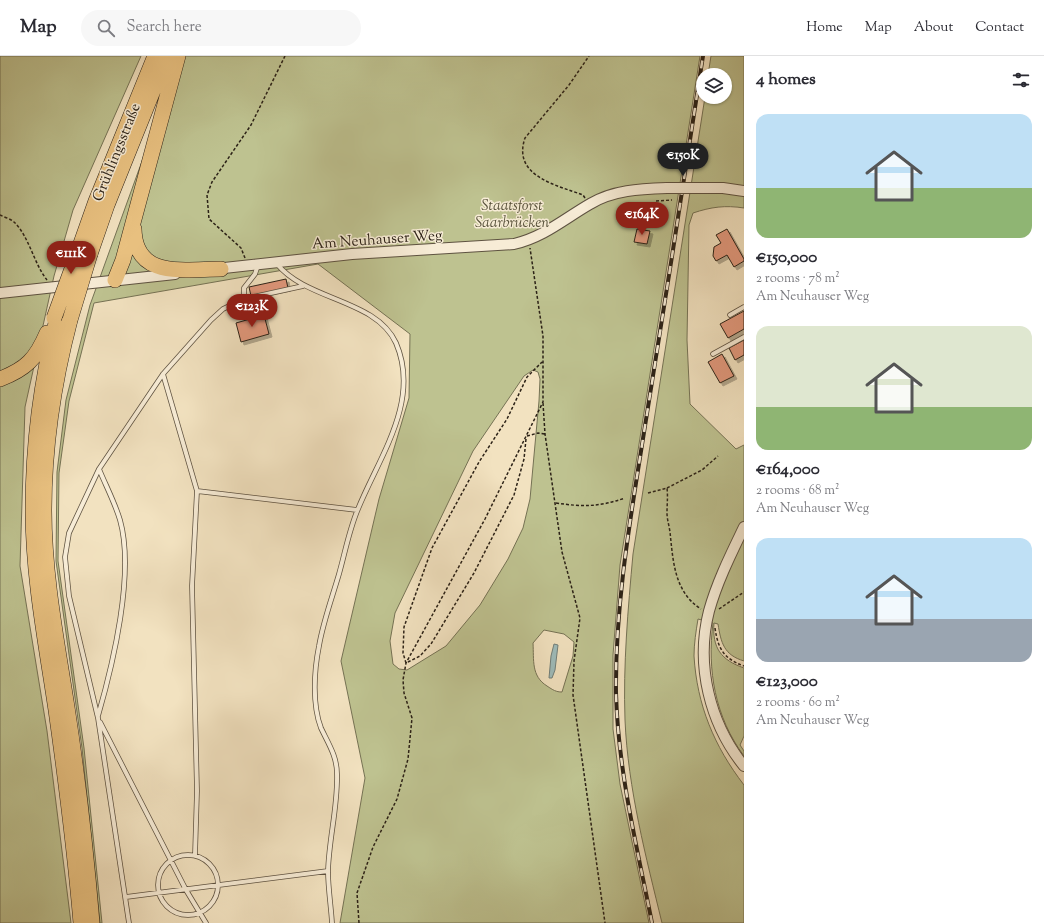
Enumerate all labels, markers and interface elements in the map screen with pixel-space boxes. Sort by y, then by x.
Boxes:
search box [81,10,361,46]
text: Map [20,14,57,41]
icon: search [95,17,117,39]
text: Search here [127,17,202,38]
text: Home [806,18,843,38]
text: Map [865,18,892,38]
text: About [914,18,953,38]
text: Contact [975,18,1024,38]
map controls [696,68,732,104]
button: layers [696,68,732,104]
text: 4 homes [756,68,816,92]
icon: filters [1010,69,1032,91]
street label: Grühlingsstraße [88,100,147,205]
icon: home [858,140,930,212]
pin: €150K [655,143,711,177]
text: €150K [666,147,700,165]
park label: Staatsforst Saarbrücken [475,196,549,234]
pin: €164K [614,202,670,236]
text: €164K [625,206,659,224]
street label: Am Neuhauser Weg [311,225,443,256]
pin: €111K [43,241,99,275]
text: €111K [56,245,86,263]
text: €150,000 [756,246,817,270]
text: 2 rooms · 78 m² [756,270,840,288]
text: Am Neuhauser Weg [756,288,869,306]
pin: €123K [224,294,280,328]
text: €123K [235,298,269,316]
icon: home [858,352,930,424]
text: €164,000 [756,458,820,482]
text: 2 rooms · 68 m² [756,482,840,500]
text: Am Neuhauser Weg [756,500,869,518]
icon: home [858,564,930,636]
text: €123,000 [756,670,818,694]
text: 2 rooms · 60 m² [756,694,840,712]
text: Am Neuhauser Weg [756,712,869,730]

